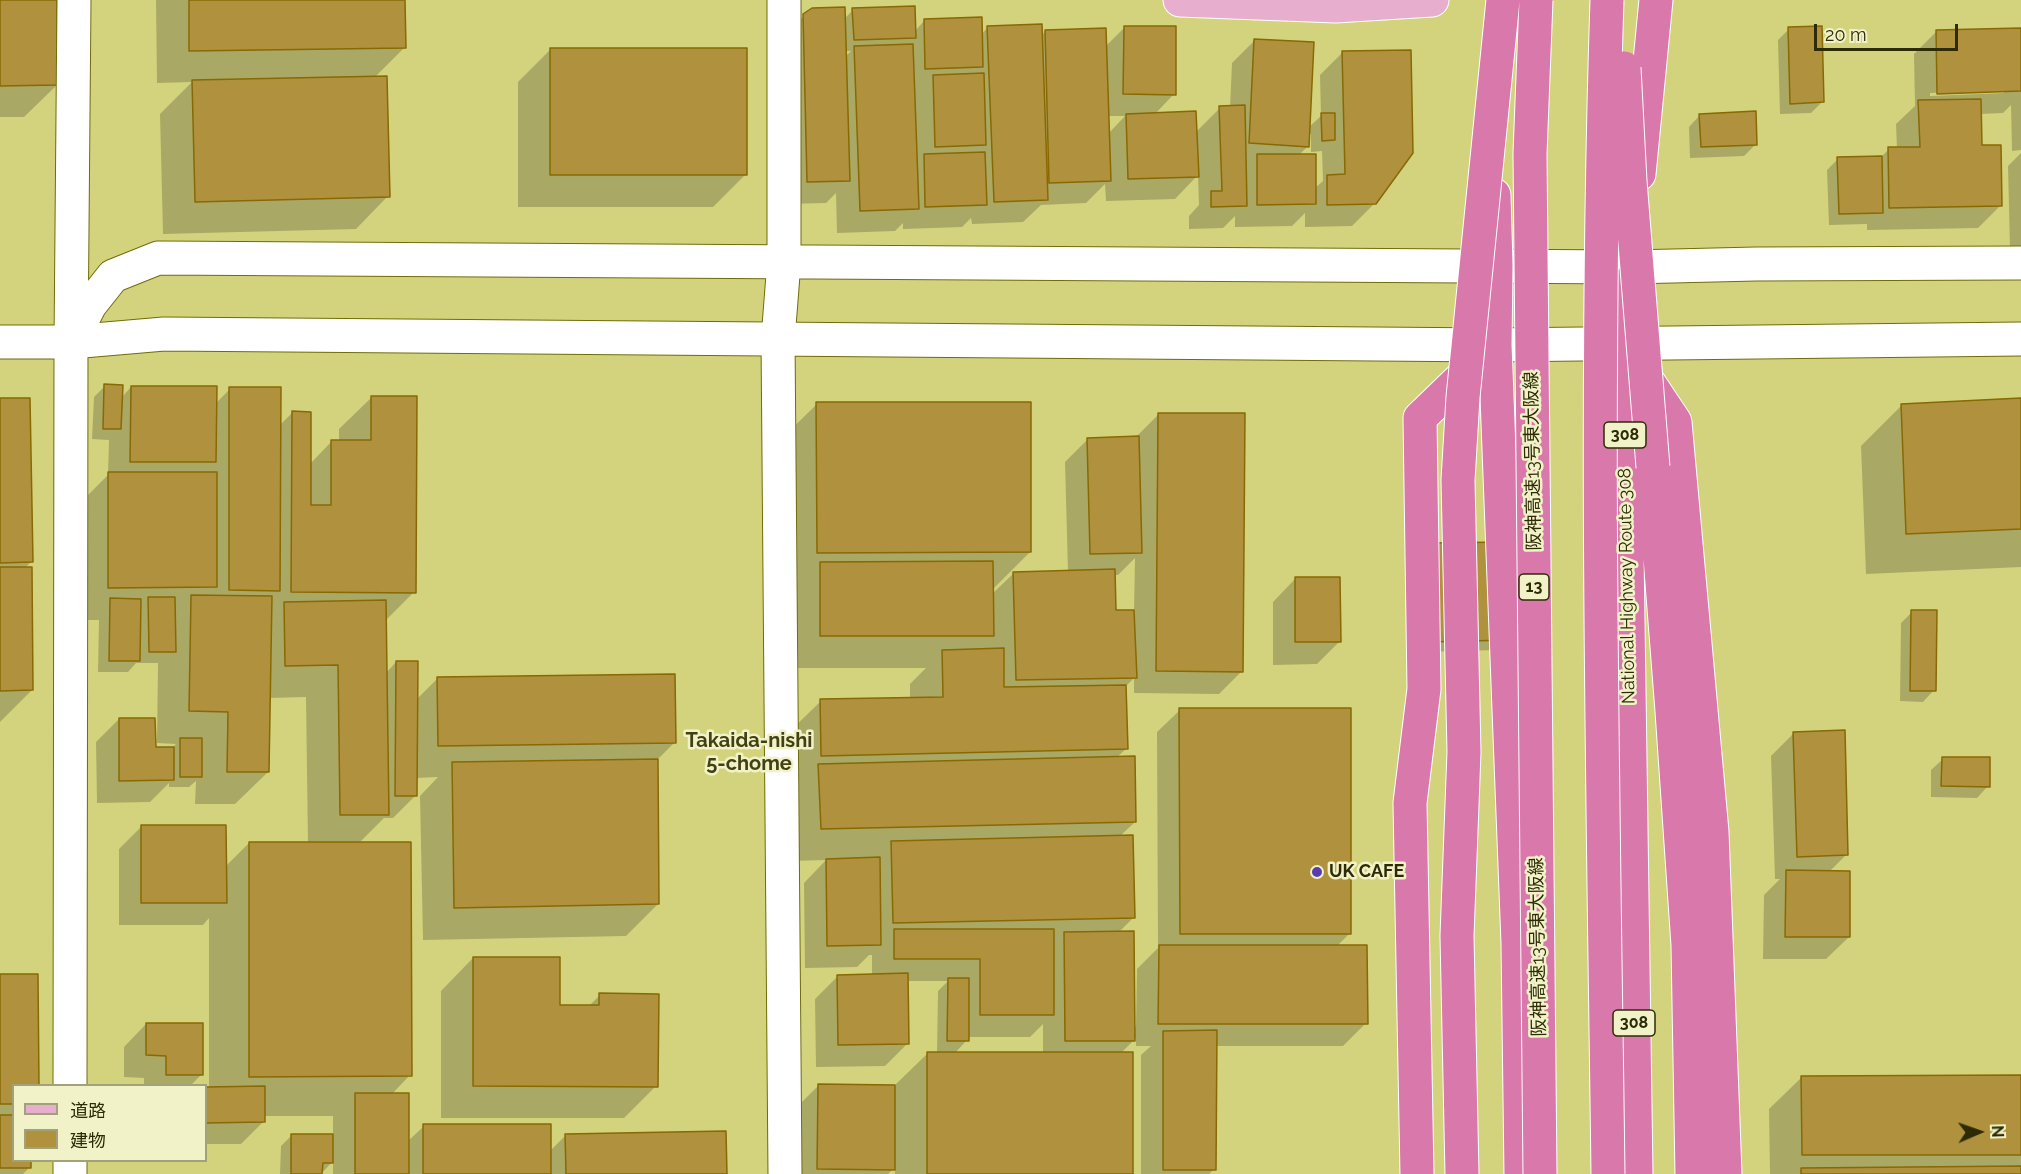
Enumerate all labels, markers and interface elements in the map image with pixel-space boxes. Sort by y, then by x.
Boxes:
scale bar [1817,12,1961,50]
text: 20 m [1825,24,1867,45]
street label: 阪神高速13号東大阪線 [1521,371,1545,551]
road number: 308 [1604,422,1646,448]
street label: National Highway Route 308 [1614,468,1640,704]
road number: 13 [1519,574,1549,600]
district label: Takaida-nishi 5-chome [686,729,812,776]
street label: 阪神高速13号東大阪線 [1526,857,1550,1037]
place label: UK CAFE [1329,861,1404,883]
marker: UK CAFE [1310,865,1324,879]
road number: 308 [1613,1010,1655,1036]
legend [12,1084,207,1162]
text: 道路 [70,1100,106,1121]
north arrow [1949,1102,2009,1162]
text: N [1988,1125,2007,1138]
text: 建物 [70,1130,106,1151]

